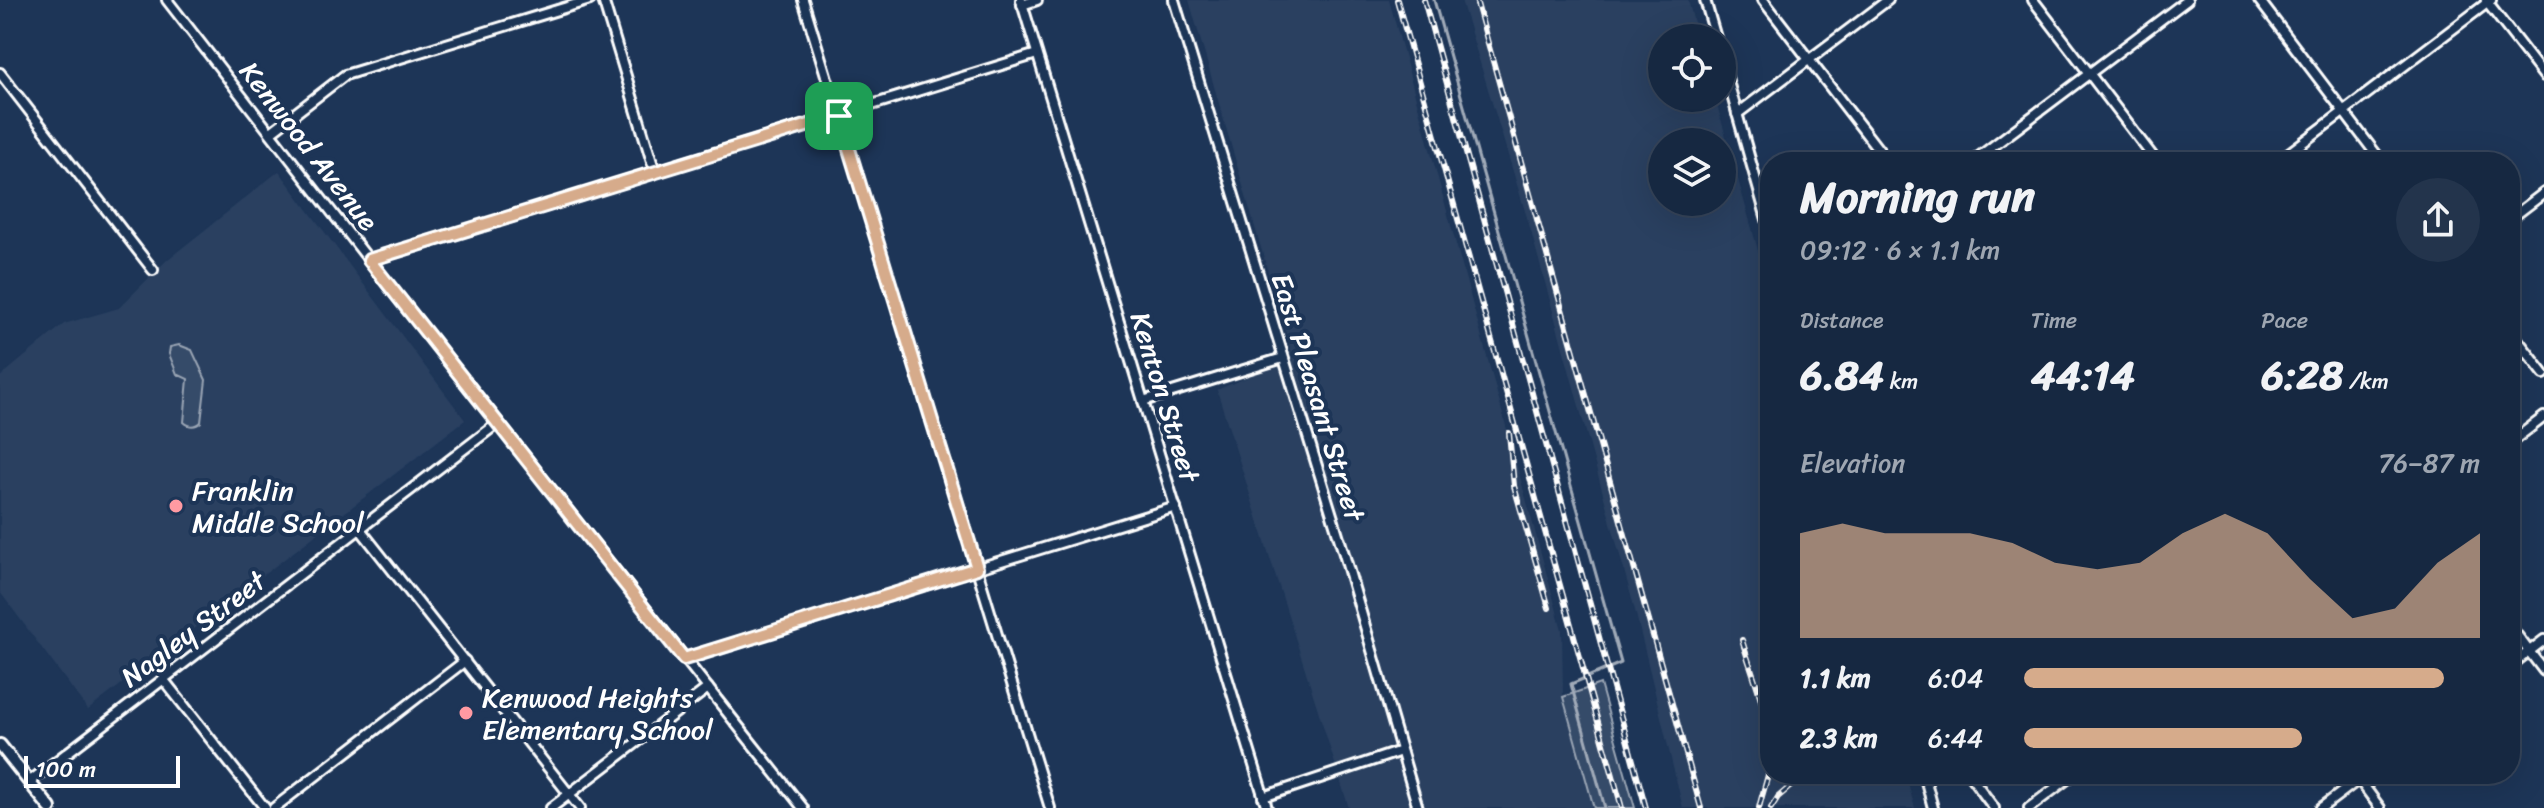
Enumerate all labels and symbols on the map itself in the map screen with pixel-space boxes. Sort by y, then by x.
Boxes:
street label: Kenwood Avenue [226,50,392,242]
pin [805,82,873,150]
street label: East Pleasant Street [1257,267,1380,529]
street label: Kenton Street [1116,306,1215,490]
place label: Franklin Middle School [192,466,365,547]
marker: Franklin Middle School [167,497,185,515]
street label: Nagley Street [110,557,278,700]
place label: Kenwood Heights Elementary School [482,673,714,754]
marker: Kenwood Heights Elementary School [457,704,475,722]
scale bar [24,752,180,788]

